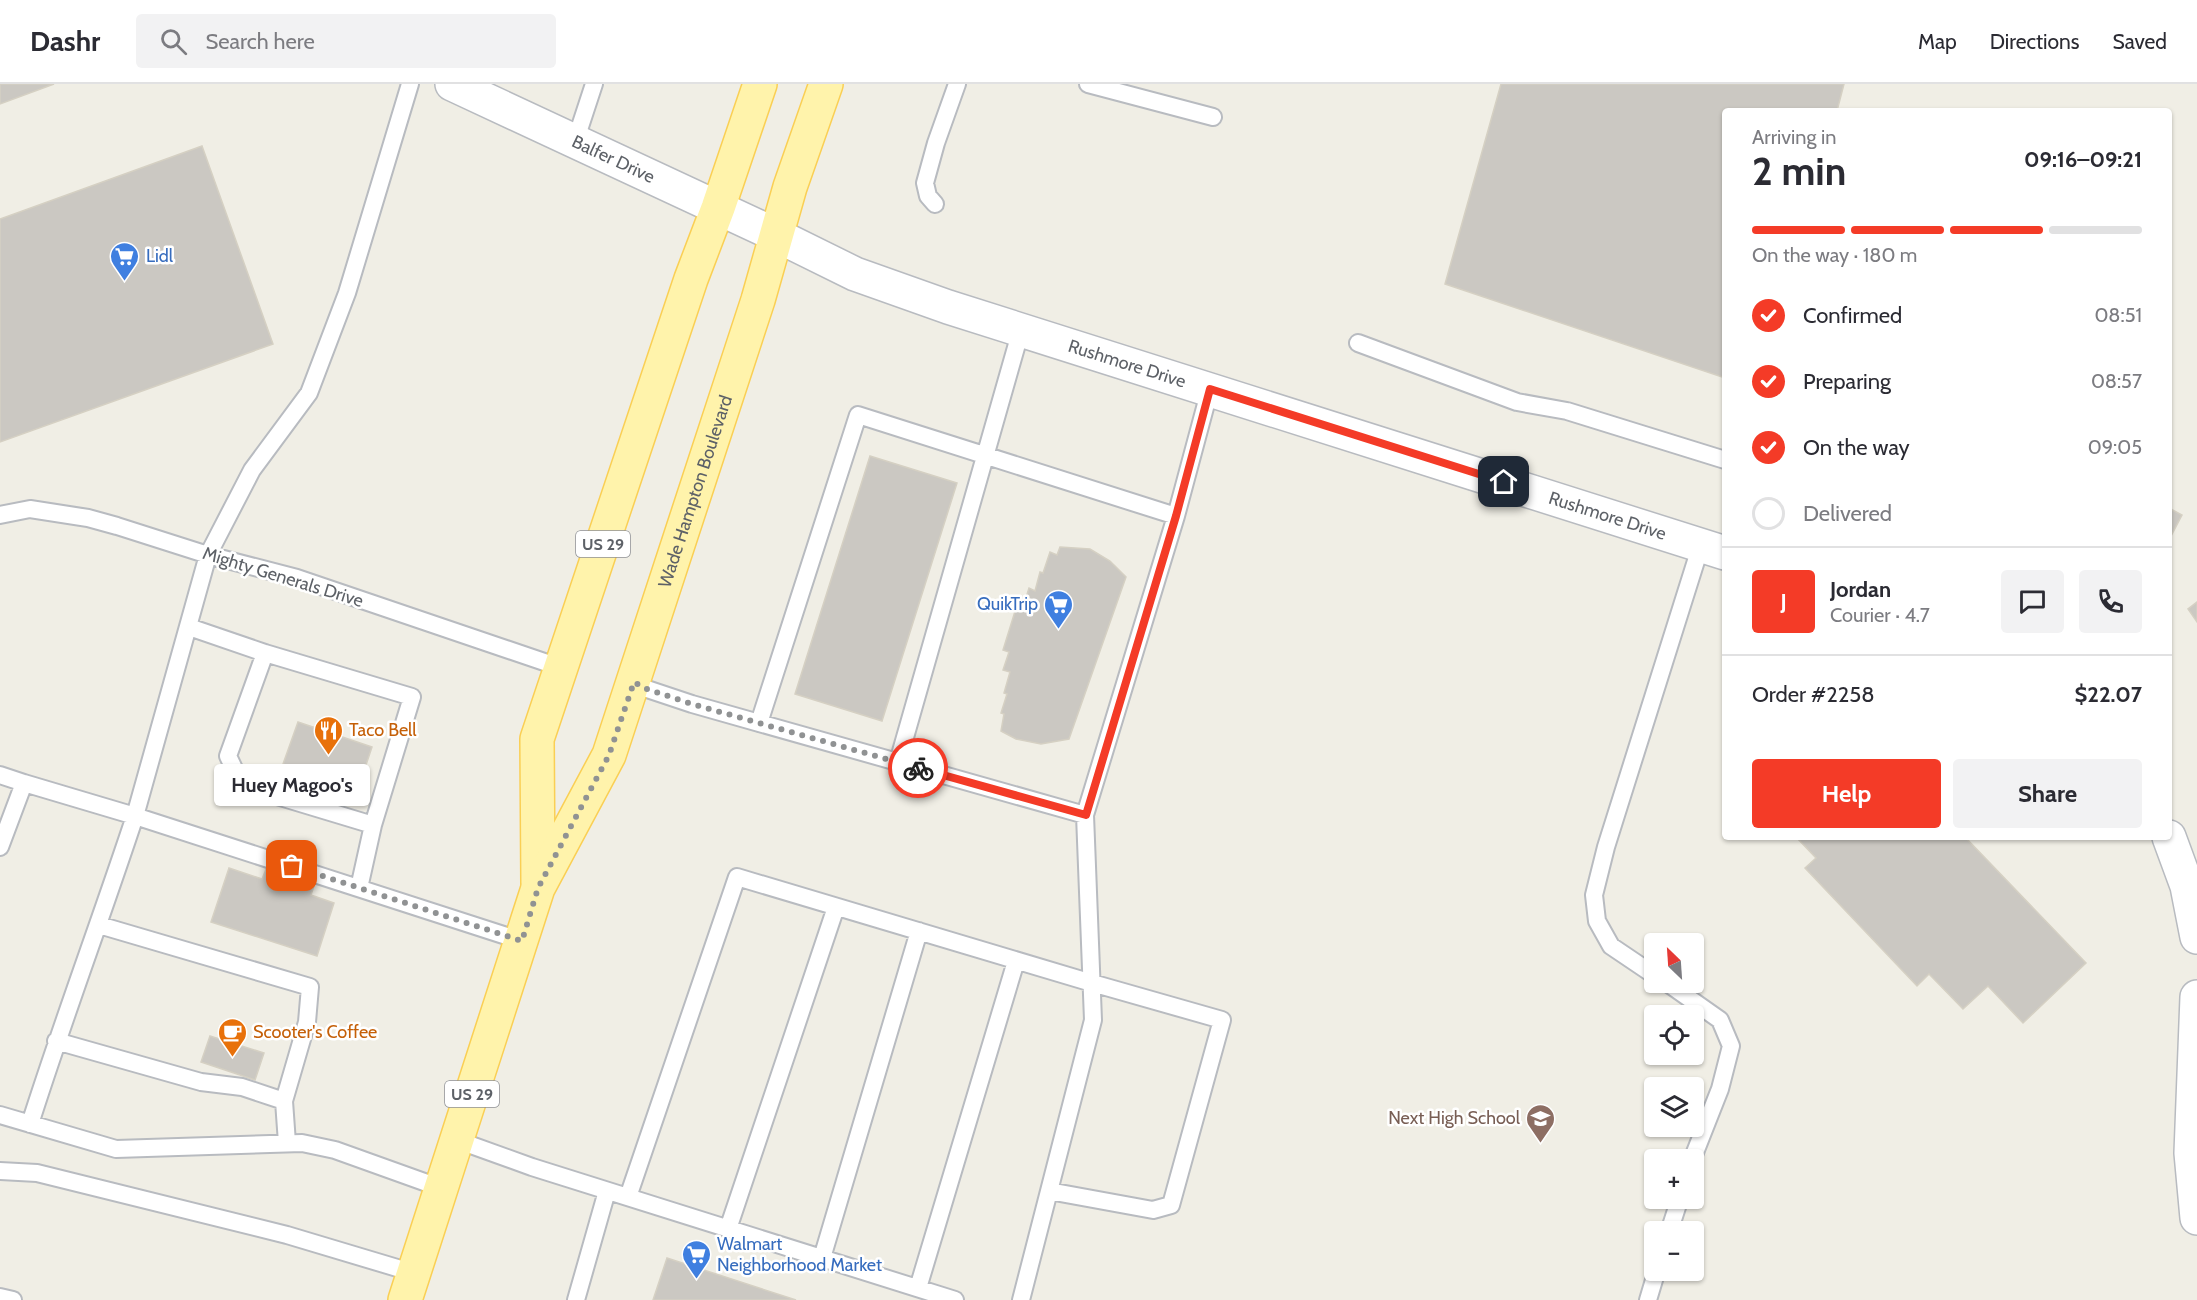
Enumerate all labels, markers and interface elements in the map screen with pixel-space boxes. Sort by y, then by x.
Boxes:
search box [136,14,556,68]
text: Dashr [30,24,100,58]
icon: search [157,25,190,58]
text: Search here [205,28,315,55]
text: Map [1918,29,1957,54]
text: Directions [1990,29,2079,54]
text: Saved [2112,29,2167,54]
text: Arriving in [1752,125,1836,149]
street label: Balfer Drive [568,130,658,188]
text: 09:16–09:21 [2024,146,2142,173]
text: 2 min [1752,147,1846,195]
supermarket icon: Lidl [109,240,141,282]
text: On the way · 180 m [1752,243,1917,267]
place label: Lidl [146,245,174,267]
icon: check [1752,299,1785,332]
text: Confirmed [1803,302,1902,329]
text: 08:51 [2094,303,2142,327]
street label: Rushmore Drive [1065,335,1189,393]
icon: check [1752,365,1785,398]
text: Preparing [1803,368,1891,395]
text: 08:57 [2091,369,2142,393]
street label: Wade Hampton Boulevard [654,392,737,591]
icon: check [1752,431,1785,464]
text: On the way [1803,434,1910,461]
text: 09:05 [2088,435,2142,459]
pin [1478,456,1529,507]
icon: home [1487,465,1520,498]
street label: Rushmore Drive [1546,487,1669,545]
text: Delivered [1803,500,1892,527]
road number: US 29 [576,531,630,557]
street label: Mighty Generals Drive [200,542,366,612]
button: chat [2001,570,2064,633]
button: phone [2079,570,2142,633]
text: Jordan [1830,576,1891,603]
supermarket icon: QuikTrip [1043,588,1075,630]
text: J [1780,588,1787,615]
place label: QuikTrip [977,593,1038,615]
text: Courier · 4.7 [1830,603,1930,627]
text: Order #2258 [1752,681,1875,708]
text: $22.07 [2075,681,2142,708]
restaurant icon: Taco Bell [312,714,344,756]
place label: Taco Bell [349,719,417,741]
courier [888,738,948,798]
icon: bike [902,752,935,785]
button: Help [1752,759,1941,828]
button: Share [1953,759,2142,828]
callout: Huey Magoo's [214,764,370,806]
text: Huey Magoo's [231,773,353,797]
pin [266,840,317,891]
icon: bag [275,849,308,882]
north arrow [1644,933,1704,993]
map controls [1644,933,1704,1281]
button: locate [1644,1005,1704,1065]
cafe icon: Scooter's Coffee [216,1016,248,1058]
place label: Scooter's Coffee [253,1021,377,1043]
button: layers [1644,1077,1704,1137]
road number: US 29 [445,1081,499,1107]
school or university icon: Next High School [1525,1102,1557,1144]
place label: Next High School [1388,1107,1521,1129]
button: + [1644,1149,1704,1209]
button: − [1644,1221,1704,1281]
place label: Walmart Neighborhood Market [717,1233,882,1276]
supermarket icon: Walmart Neighborhood Market [680,1238,712,1280]

